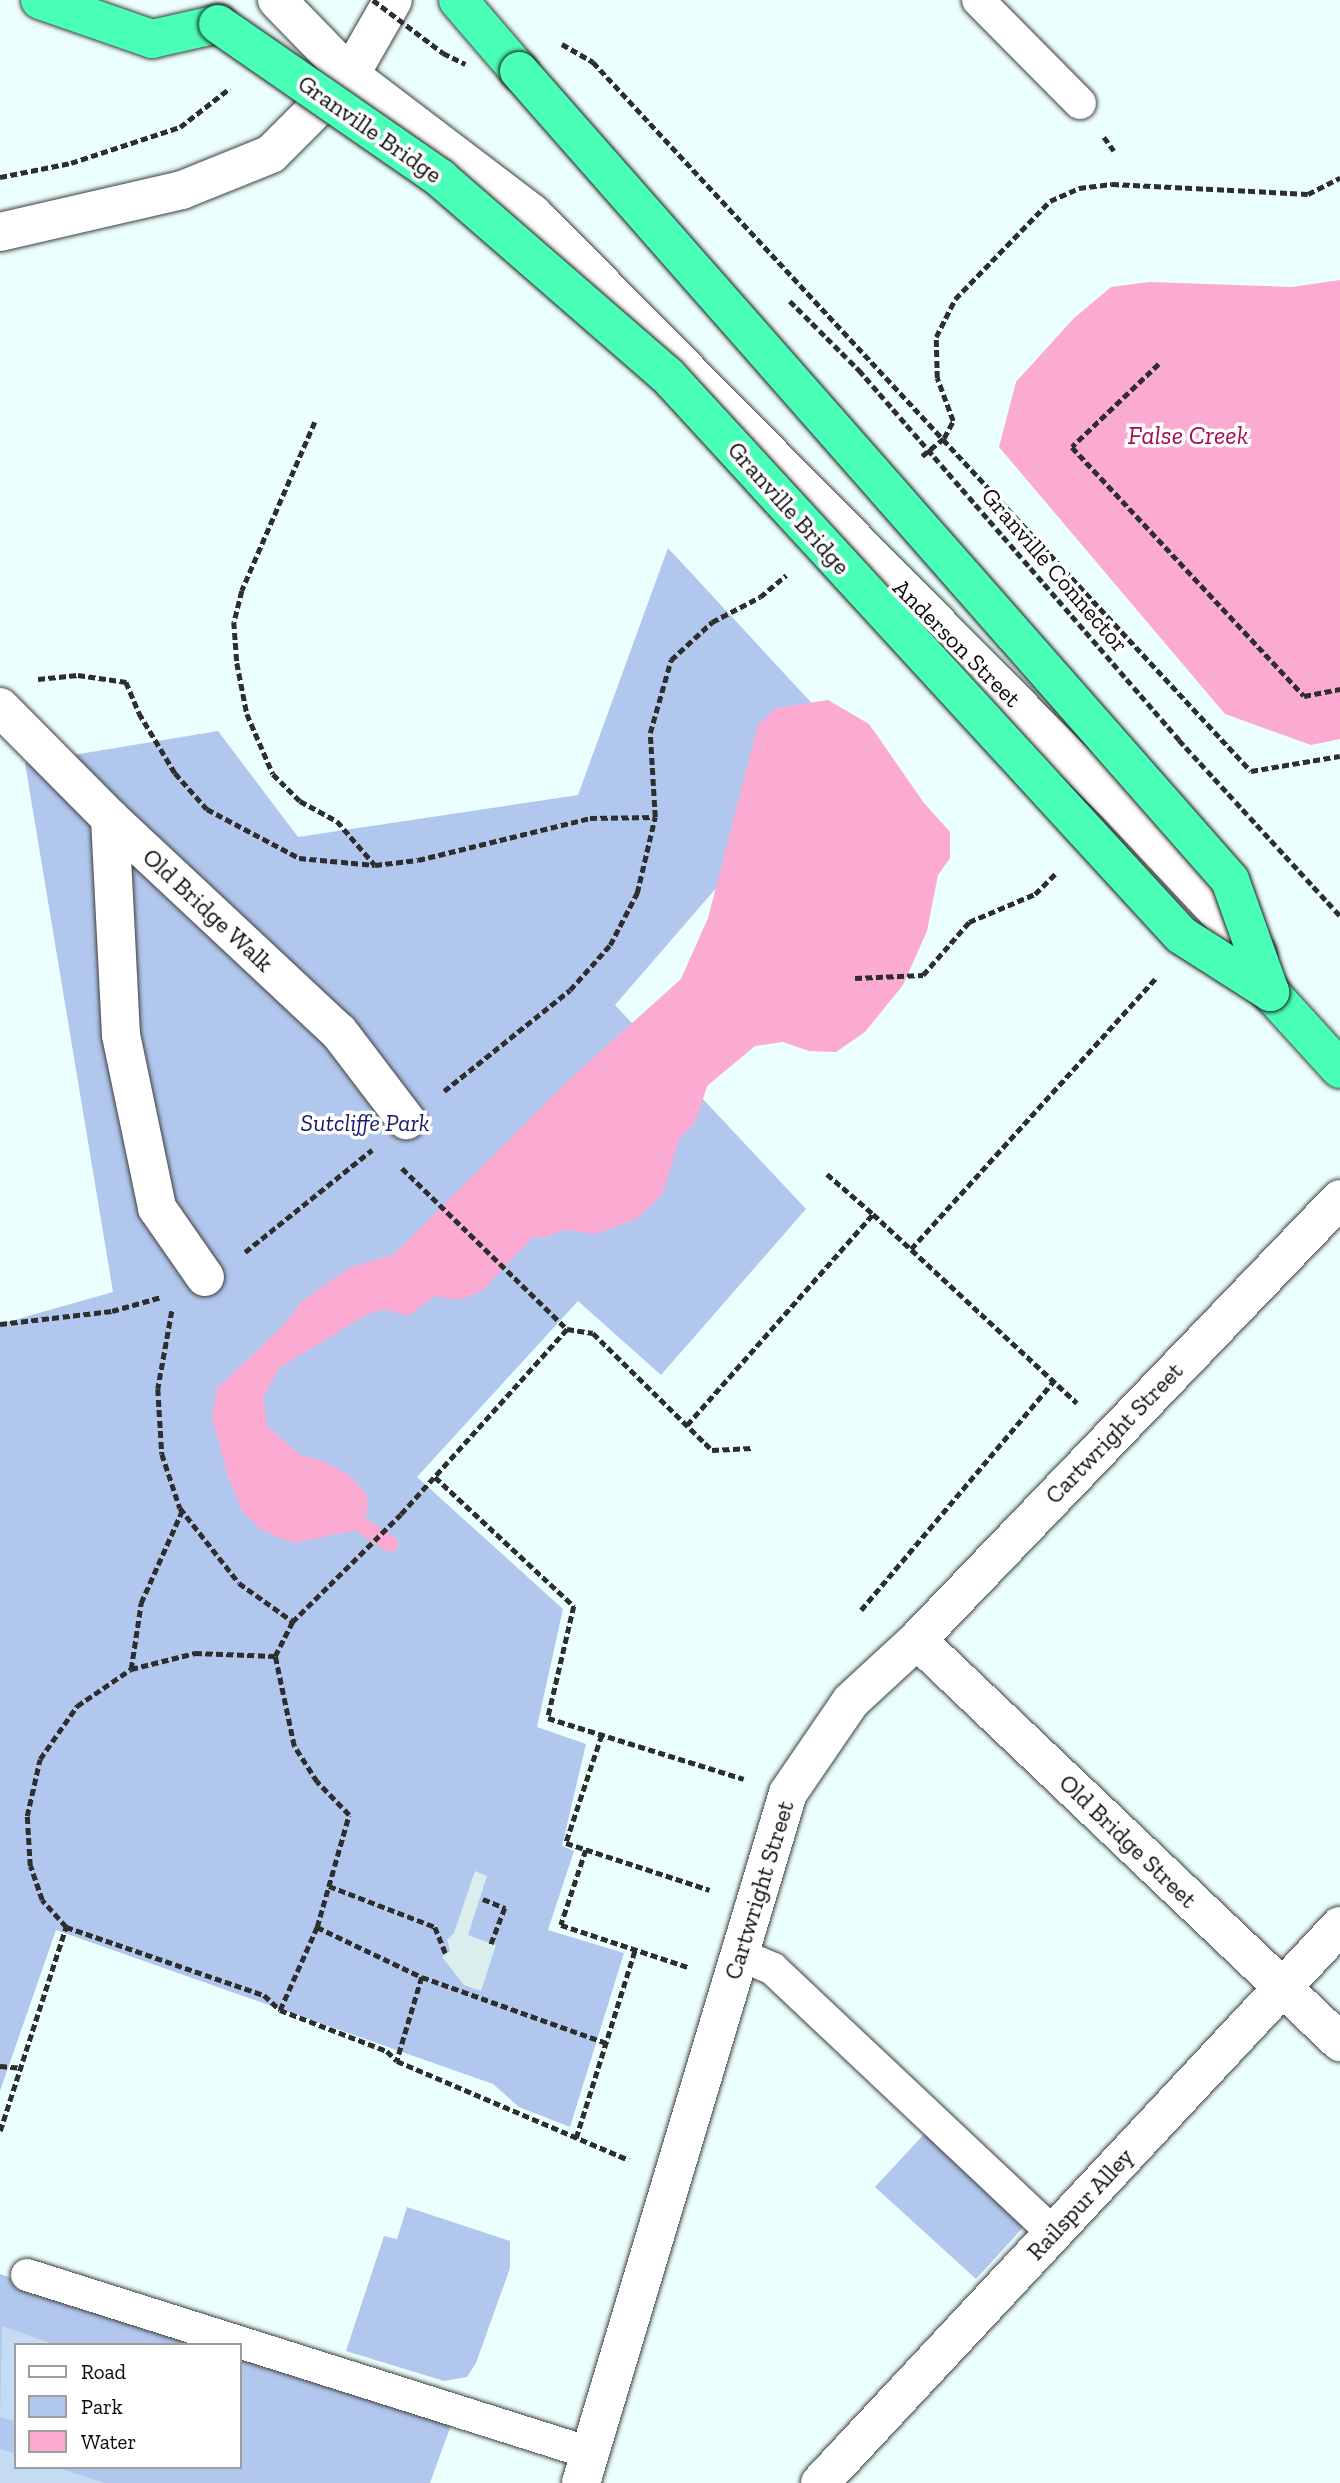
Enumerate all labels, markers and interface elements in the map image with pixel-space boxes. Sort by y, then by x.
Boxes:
street label: Granville Bridge [293,69,447,189]
water label: False Creek [1128,420,1248,452]
street label: Granville Bridge [722,436,856,580]
street label: Granville Connector [976,482,1134,658]
street label: Anderson Street [887,573,1027,713]
street label: Old Bridge Walk [137,842,279,978]
park label: Sutcliffe Park [301,1109,429,1137]
street label: Cartwright Street [1039,1356,1189,1510]
street label: Old Bridge Street [1053,1768,1203,1914]
street label: Cartwright Street [718,1797,800,1983]
street label: Railspur Alley [1020,2142,1140,2266]
legend [14,2343,242,2469]
text: Road [81,2359,126,2384]
text: Park [81,2394,123,2419]
text: Water [81,2429,136,2454]

